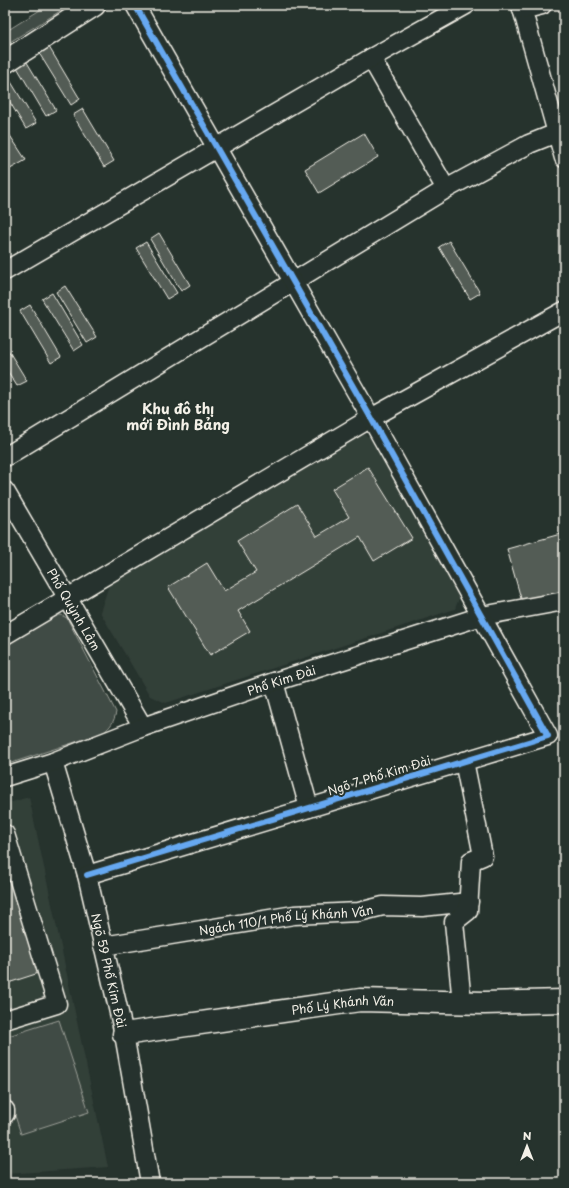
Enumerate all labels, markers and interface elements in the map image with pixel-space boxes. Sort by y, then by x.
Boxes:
district label: Khu đô thị mới Đình Bảng [126,398,230,435]
street label: Phố Quỳnh Lâm [43,565,105,654]
street label: Phố Kim Đài [245,660,318,700]
street label: Ngõ 7 Phố Kim Đài [325,751,433,799]
street label: Ngách 110/1 Phố Lý Khánh Văn [198,900,375,939]
street label: Ngõ 59 Phố Kim Đài [87,911,131,1030]
street label: Phố Lý Khánh Văn [290,991,394,1019]
north arrow [507,1126,547,1166]
text: N [523,1127,532,1144]

